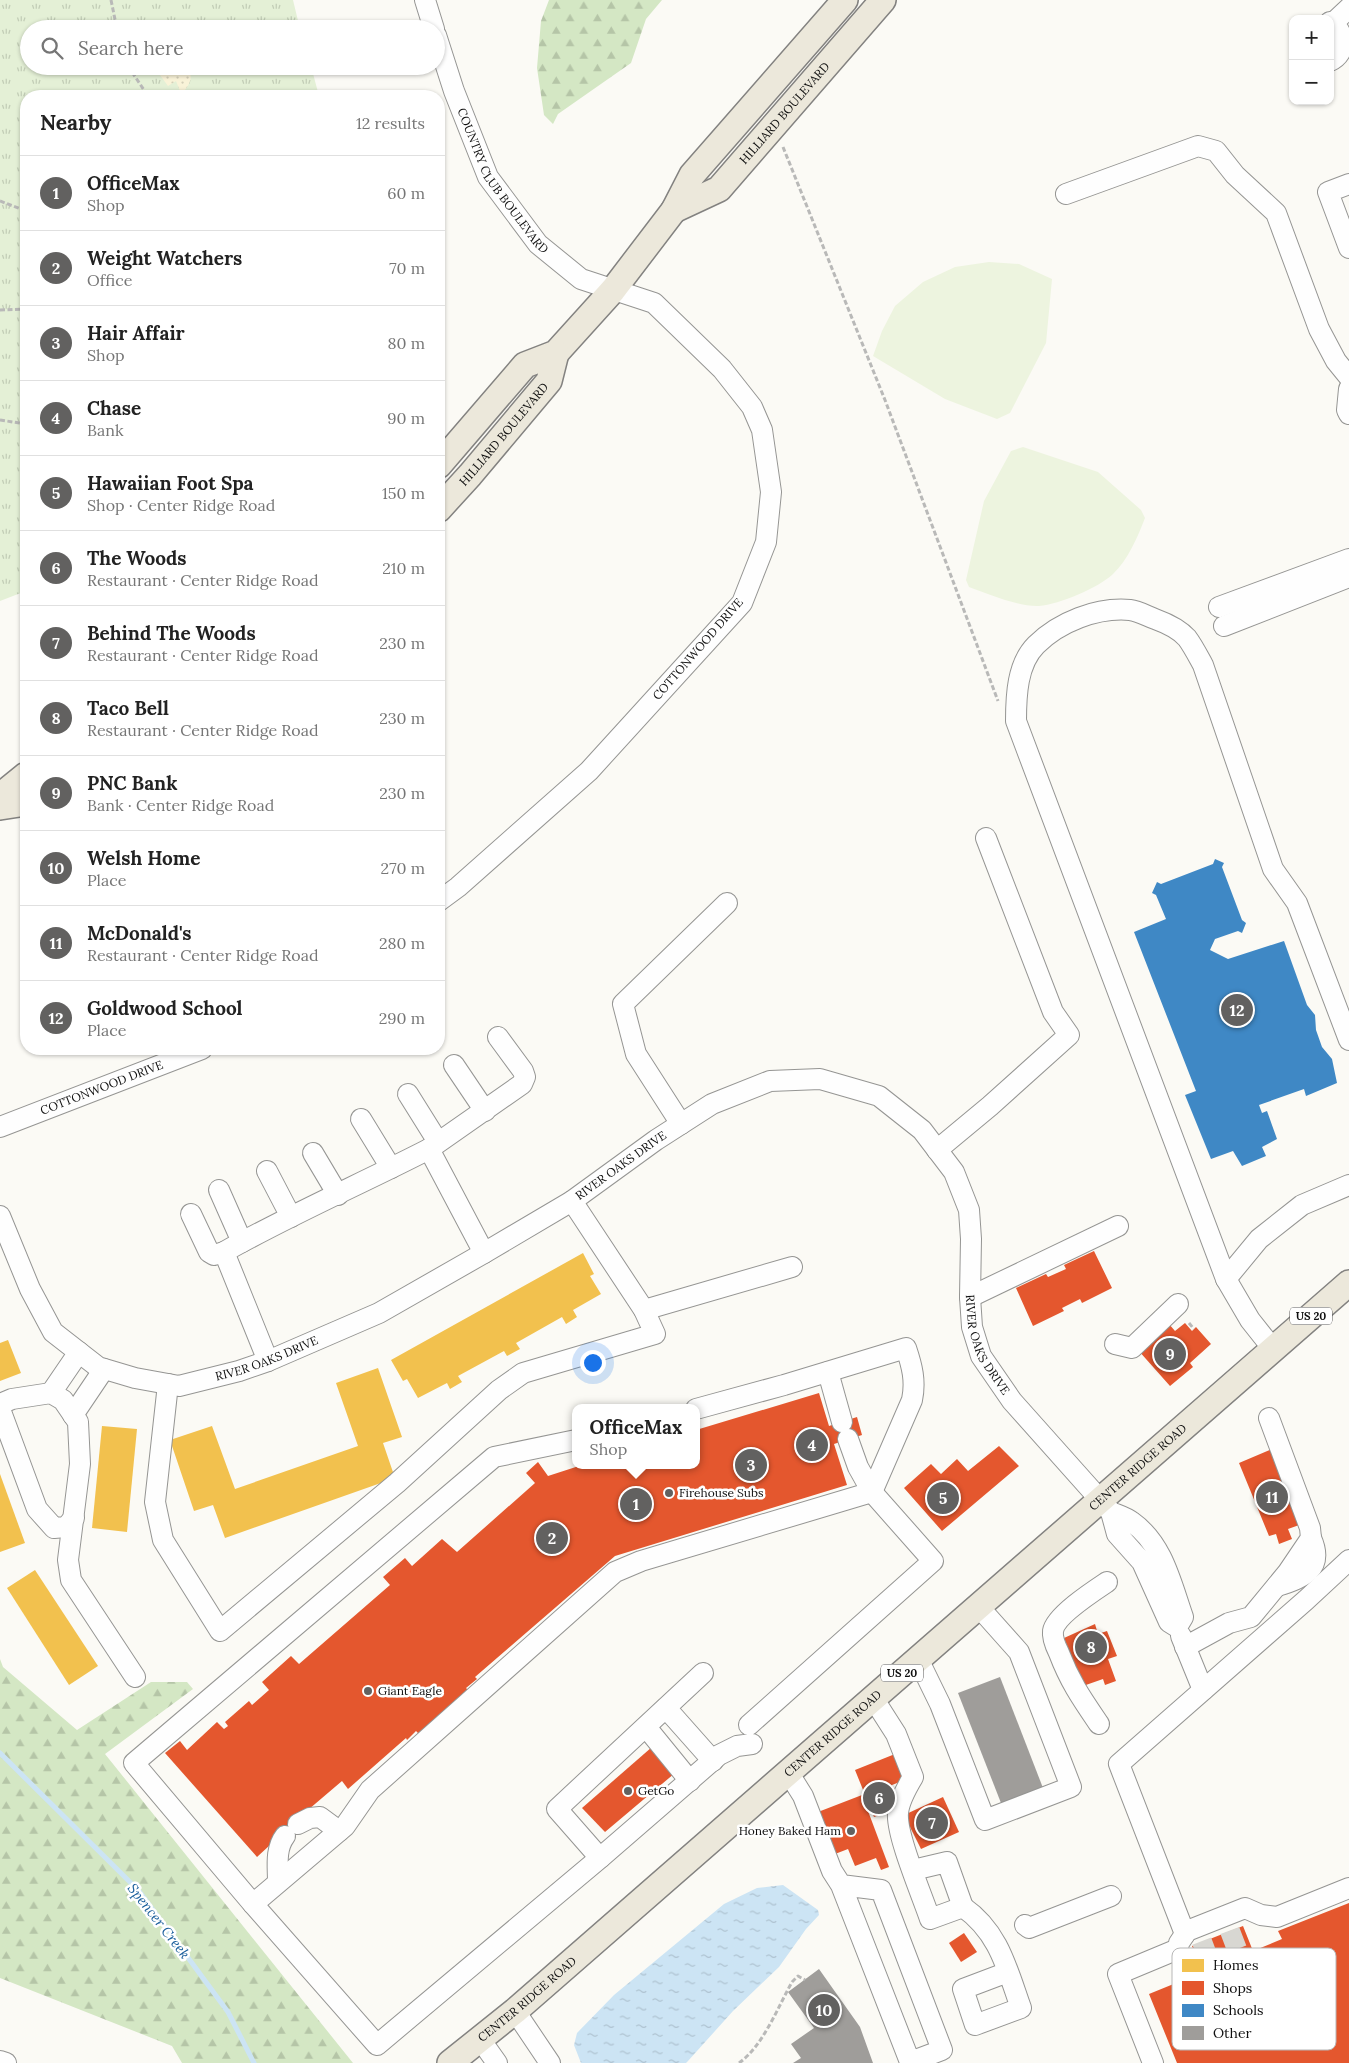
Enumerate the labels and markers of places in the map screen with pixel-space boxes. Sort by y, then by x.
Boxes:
pin: 12 [1221,991,1253,1029]
pin: 9 [1154,1335,1186,1373]
pin: 4 [796,1426,828,1464]
pin: 3 [735,1446,767,1484]
pin: 11 [1256,1478,1288,1516]
pin: 5 [927,1479,959,1517]
pin: 1 [620,1485,652,1523]
place label: Firehouse Subs [679,1485,764,1500]
marker: Firehouse Subs [663,1487,675,1499]
pin: 2 [536,1519,568,1557]
pin: 8 [1075,1628,1107,1666]
place label: Giant Eagle [378,1683,443,1698]
marker: Giant Eagle [362,1685,374,1697]
pin: 6 [863,1779,895,1817]
place label: GetGo [638,1783,674,1798]
marker: GetGo [622,1785,634,1797]
pin: 7 [916,1804,948,1842]
place label: Honey Baked Ham [739,1823,841,1838]
marker: Honey Baked Ham [845,1825,857,1837]
pin: 10 [808,1991,840,2029]

